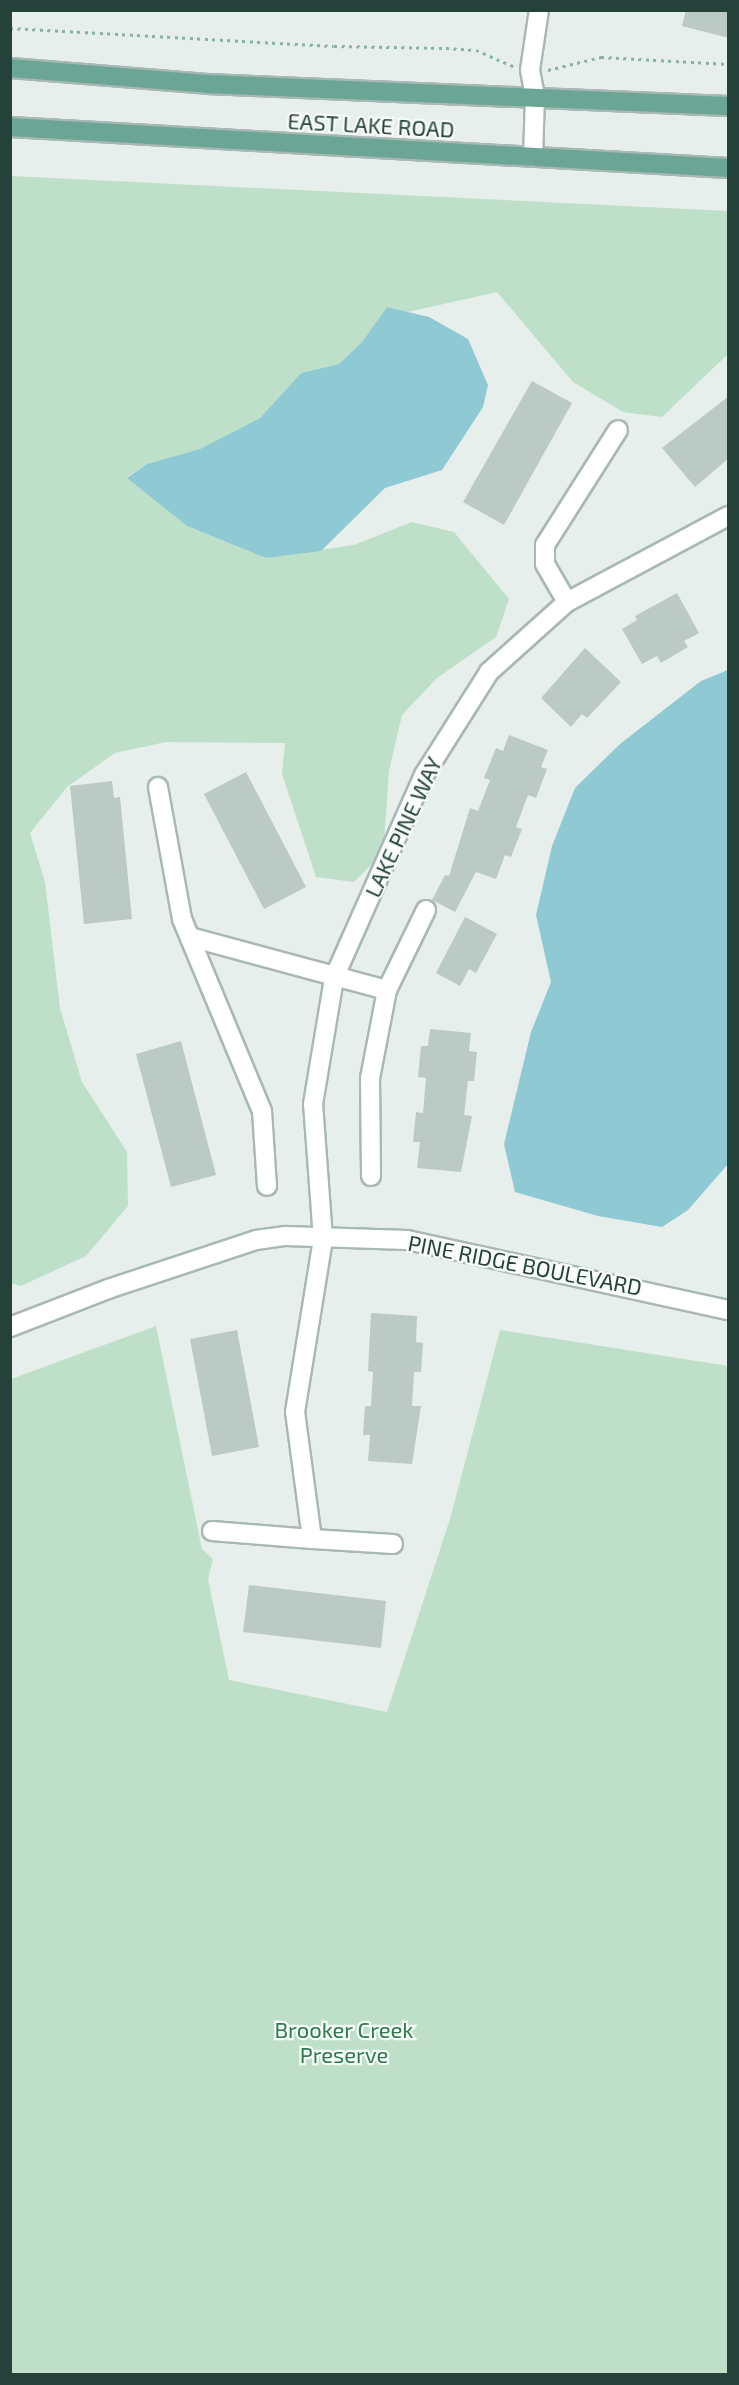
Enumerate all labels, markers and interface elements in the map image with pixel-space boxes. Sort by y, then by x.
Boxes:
street label: EAST LAKE ROAD [287,107,455,143]
street label: LAKE PINE WAY [359,753,447,901]
street label: PINE RIDGE BOULEVARD [406,1229,644,1301]
park label: Brooker Creek Preserve [274,2016,414,2068]

